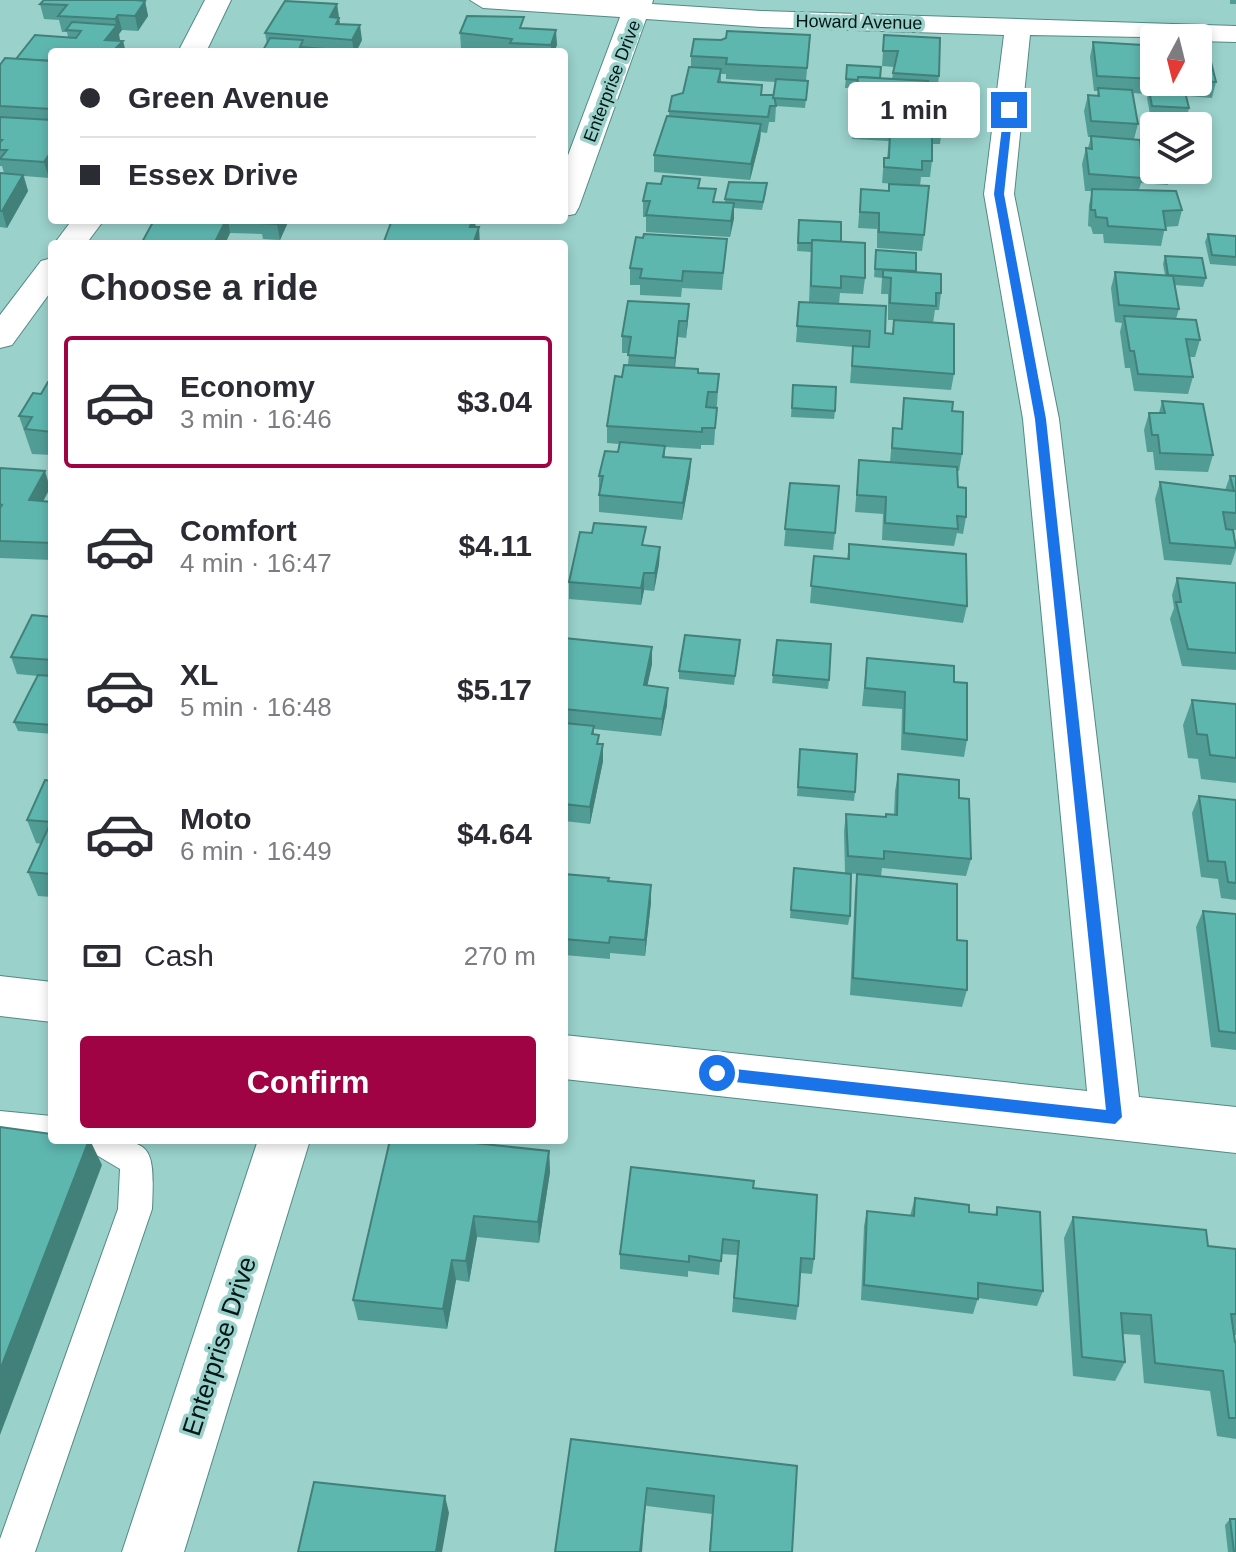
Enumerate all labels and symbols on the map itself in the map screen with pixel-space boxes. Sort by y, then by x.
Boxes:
street label: Howard Avenue [795,11,923,33]
street label: Enterprise Drive [580,17,644,145]
north arrow [1140,24,1212,96]
callout: 1 min [849,82,981,138]
route end [991,92,1027,128]
route start [699,1055,735,1091]
street label: Enterprise Drive [176,1253,262,1439]

